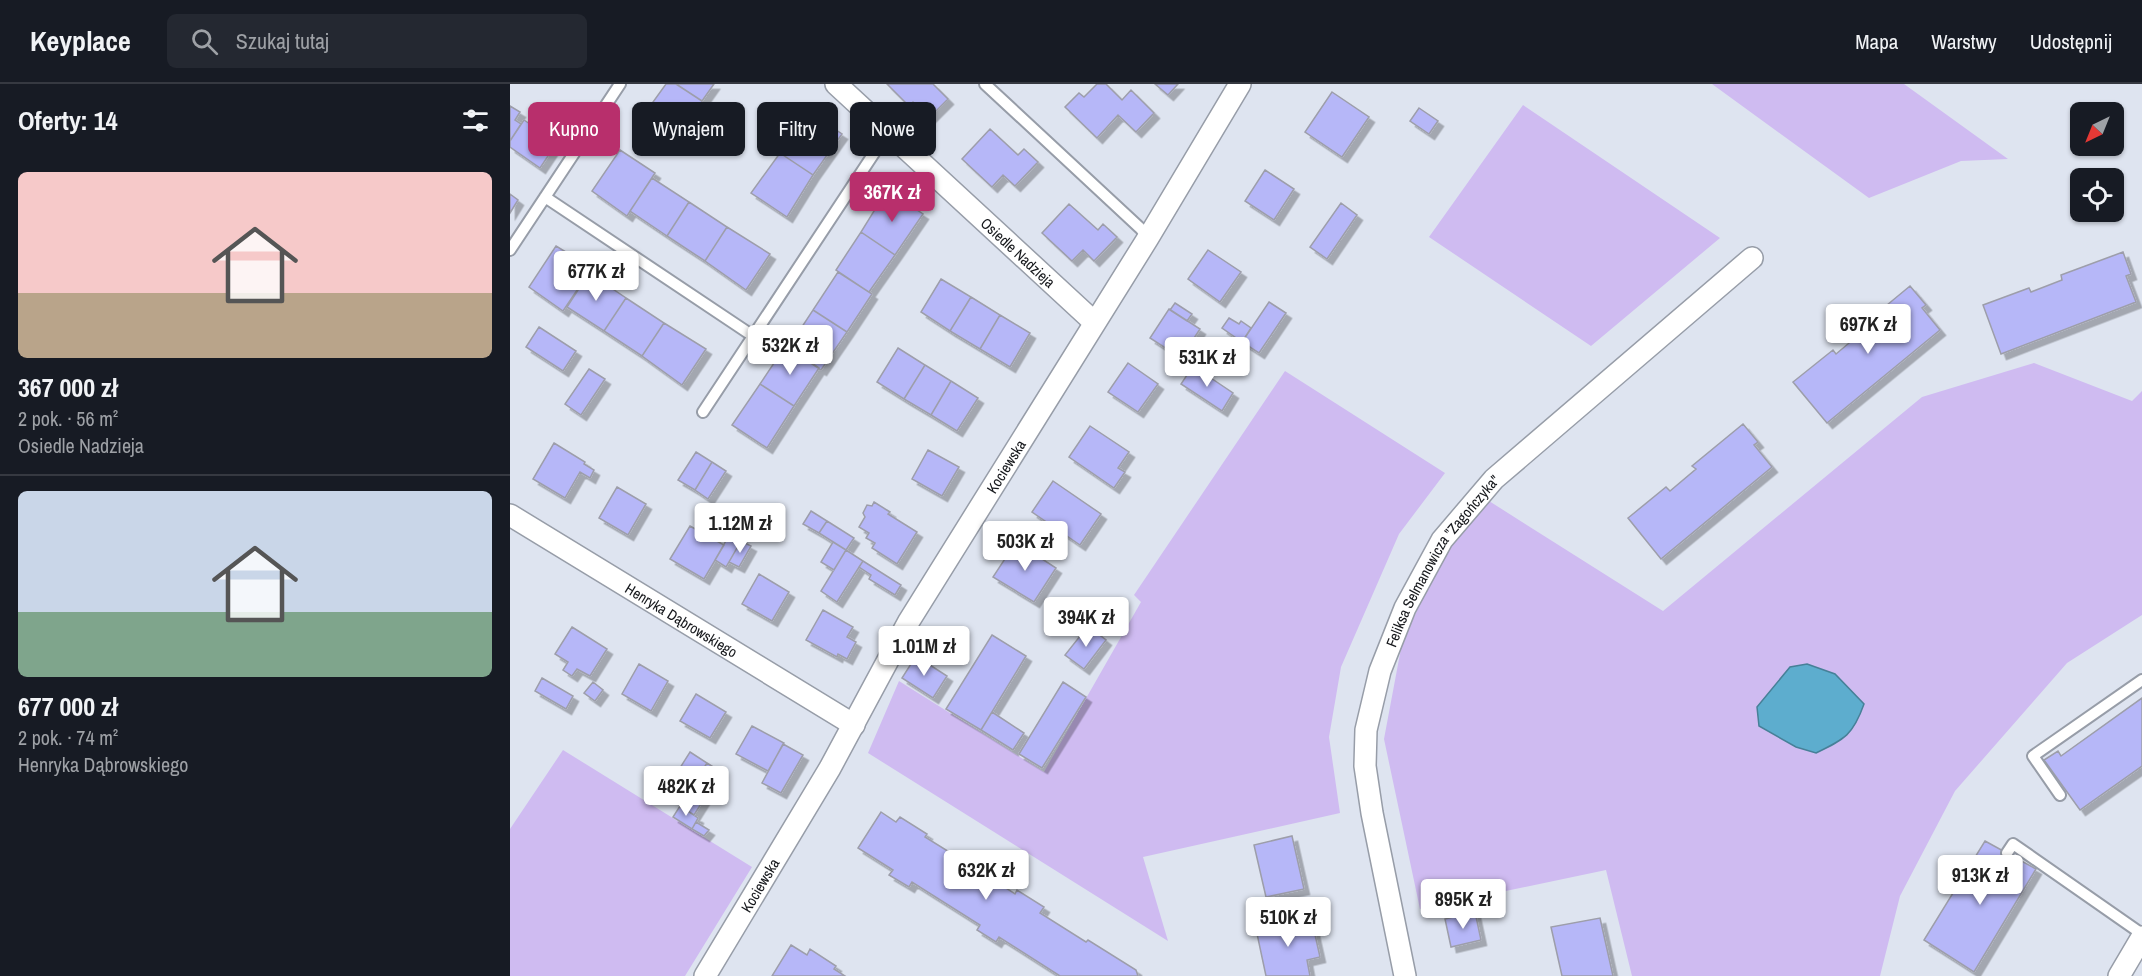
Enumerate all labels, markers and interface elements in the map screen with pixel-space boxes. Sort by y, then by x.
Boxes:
search box [167,14,587,68]
text: Keyplace [30,22,131,60]
icon: search [188,25,221,58]
text: Szukaj tutaj [236,26,329,56]
text: Mapa [1855,27,1898,56]
text: Warstwy [1931,27,1997,56]
text: Udostępnij [2030,27,2112,56]
chip: Kupno [528,102,620,156]
chip: Wynajem [632,102,745,156]
chip: Filtry [757,102,838,156]
chip: Nowe [850,102,936,156]
north arrow [2070,102,2124,156]
map controls [2070,102,2124,222]
text: Oferty: 14 [18,103,118,138]
icon: filters [459,104,492,137]
button: locate [2070,168,2124,222]
pin: 367K zł [837,172,947,223]
text: 367K zł [864,178,920,205]
icon: home [201,211,309,319]
street label: Osiedle Nadzieja [976,212,1060,292]
pin: 677K zł [541,251,651,302]
text: 677K zł [568,257,624,284]
pin: 697K zł [1813,304,1923,355]
text: 697K zł [1840,310,1896,337]
pin: 532K zł [735,325,845,376]
text: 532K zł [762,331,818,358]
pin: 531K zł [1152,337,1262,388]
text: 531K zł [1179,343,1235,370]
text: 367 000 zł [18,370,118,405]
text: 2 pok. · 56 m² [18,405,118,432]
text: Osiedle Nadzieja [18,432,144,459]
street label: Kociewska [981,435,1030,497]
street label: Feliksa Selmanowicza "Zagończyka" [1380,469,1503,650]
pin: 1.12M zł [678,503,802,554]
text: 1.12M zł [709,509,771,536]
pin: 503K zł [970,521,1080,572]
text: 503K zł [997,527,1053,554]
icon: home [201,530,309,638]
street label: Henryka Dąbrowskiego [621,577,742,662]
pin: 394K zł [1031,597,1141,648]
text: 394K zł [1058,603,1114,630]
pin: 1.01M zł [862,626,986,677]
text: 1.01M zł [893,632,955,659]
text: 677 000 zł [18,689,118,724]
text: 2 pok. · 74 m² [18,724,118,751]
text: Henryka Dąbrowskiego [18,751,188,778]
pin: 482K zł [631,766,741,817]
text: 482K zł [658,772,714,799]
pin: 632K zł [931,850,1041,901]
street label: Kociewska [735,854,784,916]
pin: 913K zł [1925,855,2035,906]
text: 632K zł [958,856,1014,883]
text: 913K zł [1952,861,2008,888]
pin: 895K zł [1408,879,1518,930]
text: 895K zł [1435,885,1491,912]
pin: 510K zł [1233,897,1343,948]
text: 510K zł [1260,903,1316,930]

